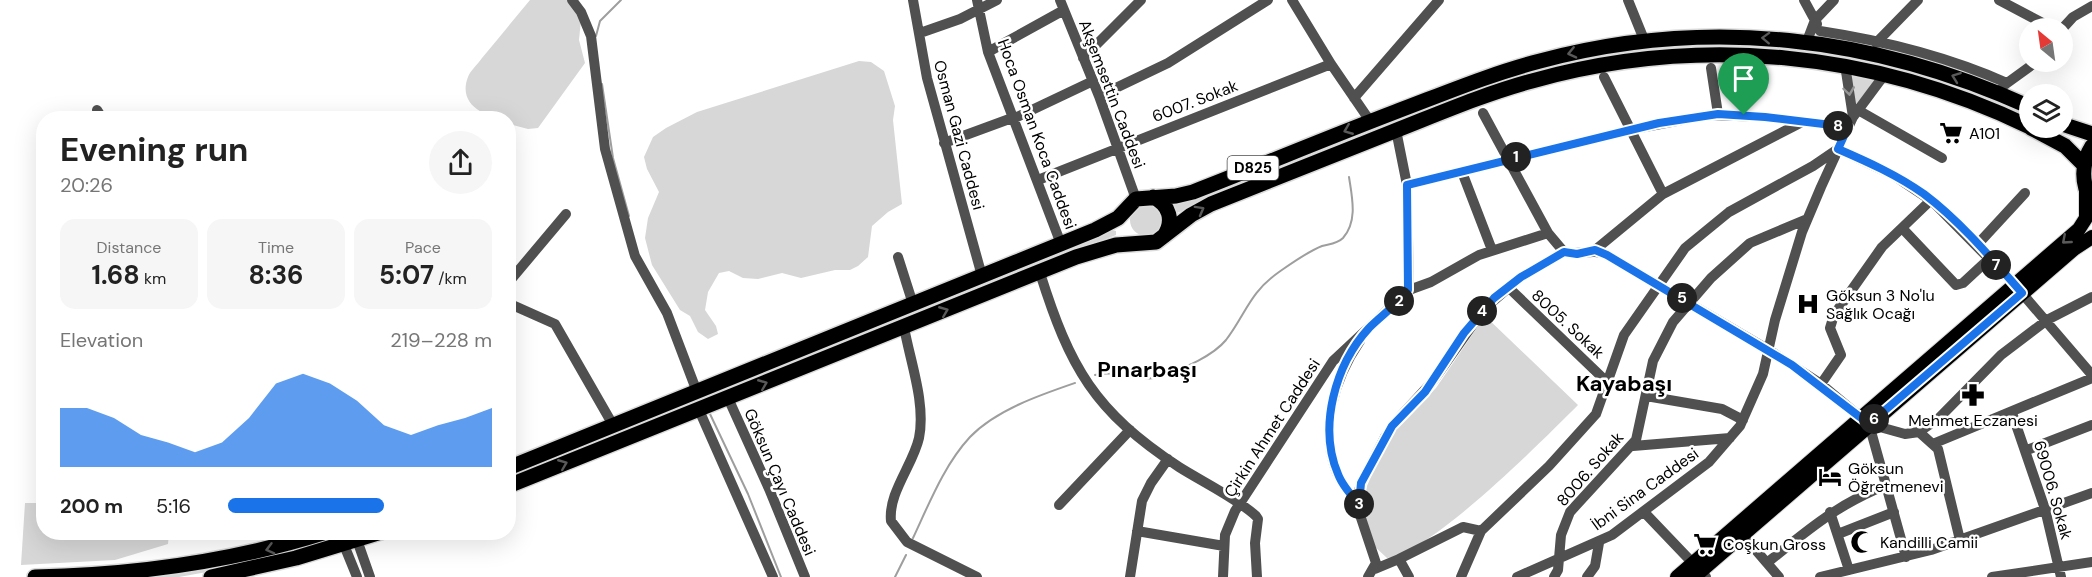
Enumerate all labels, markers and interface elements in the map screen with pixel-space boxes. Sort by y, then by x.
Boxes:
street label: Akşemsettin Caddesi [1074,17,1150,171]
north arrow [2019,18,2073,72]
map controls [2019,18,2073,138]
one-way arrow [1761,32,1770,45]
street label: Hoca Osman Koca Caddesi [993,36,1081,232]
one-way arrow [1567,46,1577,59]
pin [1718,53,1769,115]
street label: Osman Gazi Caddesi [929,58,989,212]
icon: arrive [1727,62,1760,95]
one-way arrow [1951,72,1962,84]
street label: 6007. Sokak [1149,75,1241,127]
button: layers [2019,84,2073,138]
one-way arrow [1843,86,1855,95]
pin: 8 [1823,111,1853,141]
text: 8 [1833,115,1843,136]
supermarket icon: A101 [1938,120,1964,146]
one-way arrow [1343,123,1354,136]
place label: A101 [1969,123,2000,144]
text: Evening run [60,128,248,171]
button: share [429,131,492,194]
pin: 1 [1501,142,1531,172]
text: 1 [1513,146,1519,167]
road number: D825 [1228,156,1278,180]
text: 20:26 [60,172,113,198]
one-way arrow [1194,206,1204,217]
one-way arrow [2062,233,2073,244]
text: Distance [97,237,161,258]
text: Time [258,237,294,258]
text: Pace [405,237,441,258]
pin: 7 [1981,250,2011,280]
text: 7 [1992,254,2000,275]
text: 1.68 [92,258,140,292]
text: 8:36 [248,258,304,292]
text: 5:07 [379,258,434,292]
text: km [140,268,166,289]
text: /km [434,268,467,289]
pin: 5 [1667,283,1697,313]
street label: 8005. Sokak [1527,285,1609,363]
place label: Göksun 3 No'lu Sağlık Ocağı [1826,285,1935,324]
pin: 2 [1384,286,1414,316]
text: 5 [1677,287,1687,308]
text: 2 [1394,290,1404,311]
hospital icon: Göksun 3 No'lu Sağlık Ocağı [1795,291,1821,317]
pin: 4 [1467,296,1497,326]
text: 4 [1477,300,1487,321]
one-way arrow [938,306,949,318]
text: Elevation [60,327,143,353]
text: 219–228 m [390,327,492,353]
district label: Pınarbaşı [1097,355,1197,384]
street label: Çirkin Ahmet Caddesi [1219,355,1325,501]
district label: Kayabaşı [1576,369,1672,398]
one-way arrow [757,379,768,391]
pharmacy icon: Mehmet Eczanesi [1960,382,1986,408]
pin: 6 [1859,404,1889,434]
street label: Göksun Çayı Caddesi [740,405,820,559]
text: 6 [1869,408,1879,429]
place label: Mehmet Eczanesi [1908,410,2038,431]
street label: 8006. Sokak [1552,427,1628,511]
street label: 69006. Sokak [2029,438,2077,542]
street label: İbni Sina Caddesi [1587,443,1703,535]
place label: Göksun Öğretmenevi [1848,458,1944,497]
one-way arrow [557,459,568,471]
hotel icon: Göksun Öğretmenevi [1817,464,1843,490]
pin: 3 [1344,489,1374,519]
text: 200 m [60,493,123,519]
text: 5:16 [156,493,191,519]
text: 3 [1354,493,1364,514]
mosque icon: Kandilli Camii [1849,529,1875,555]
supermarket icon: Coşkun Gross [1692,531,1718,557]
place label: Kandilli Camii [1880,532,1978,553]
place label: Coşkun Gross [1723,534,1826,555]
one-way arrow [265,542,276,554]

